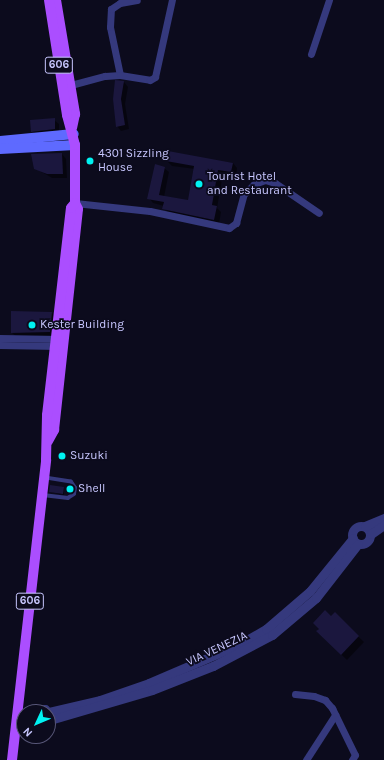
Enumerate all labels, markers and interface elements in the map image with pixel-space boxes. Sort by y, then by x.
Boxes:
road number: 606 [44,56,74,74]
place label: 4301 Sizzling House [98,147,169,175]
marker: 4301 Sizzling House [85,156,95,166]
place label: Tourist Hotel and Restaurant [207,170,292,198]
marker: Tourist Hotel and Restaurant [194,179,204,189]
place label: Kester Building [40,318,124,332]
marker: Kester Building [27,320,37,330]
place label: Suzuki [70,449,108,463]
marker: Suzuki [57,451,67,461]
place label: Shell [78,482,105,496]
marker: Shell [65,484,75,494]
road number: 606 [15,592,45,610]
street label: VIA VENEZIA [184,629,250,669]
north arrow [16,704,56,744]
text: N [20,725,35,739]

